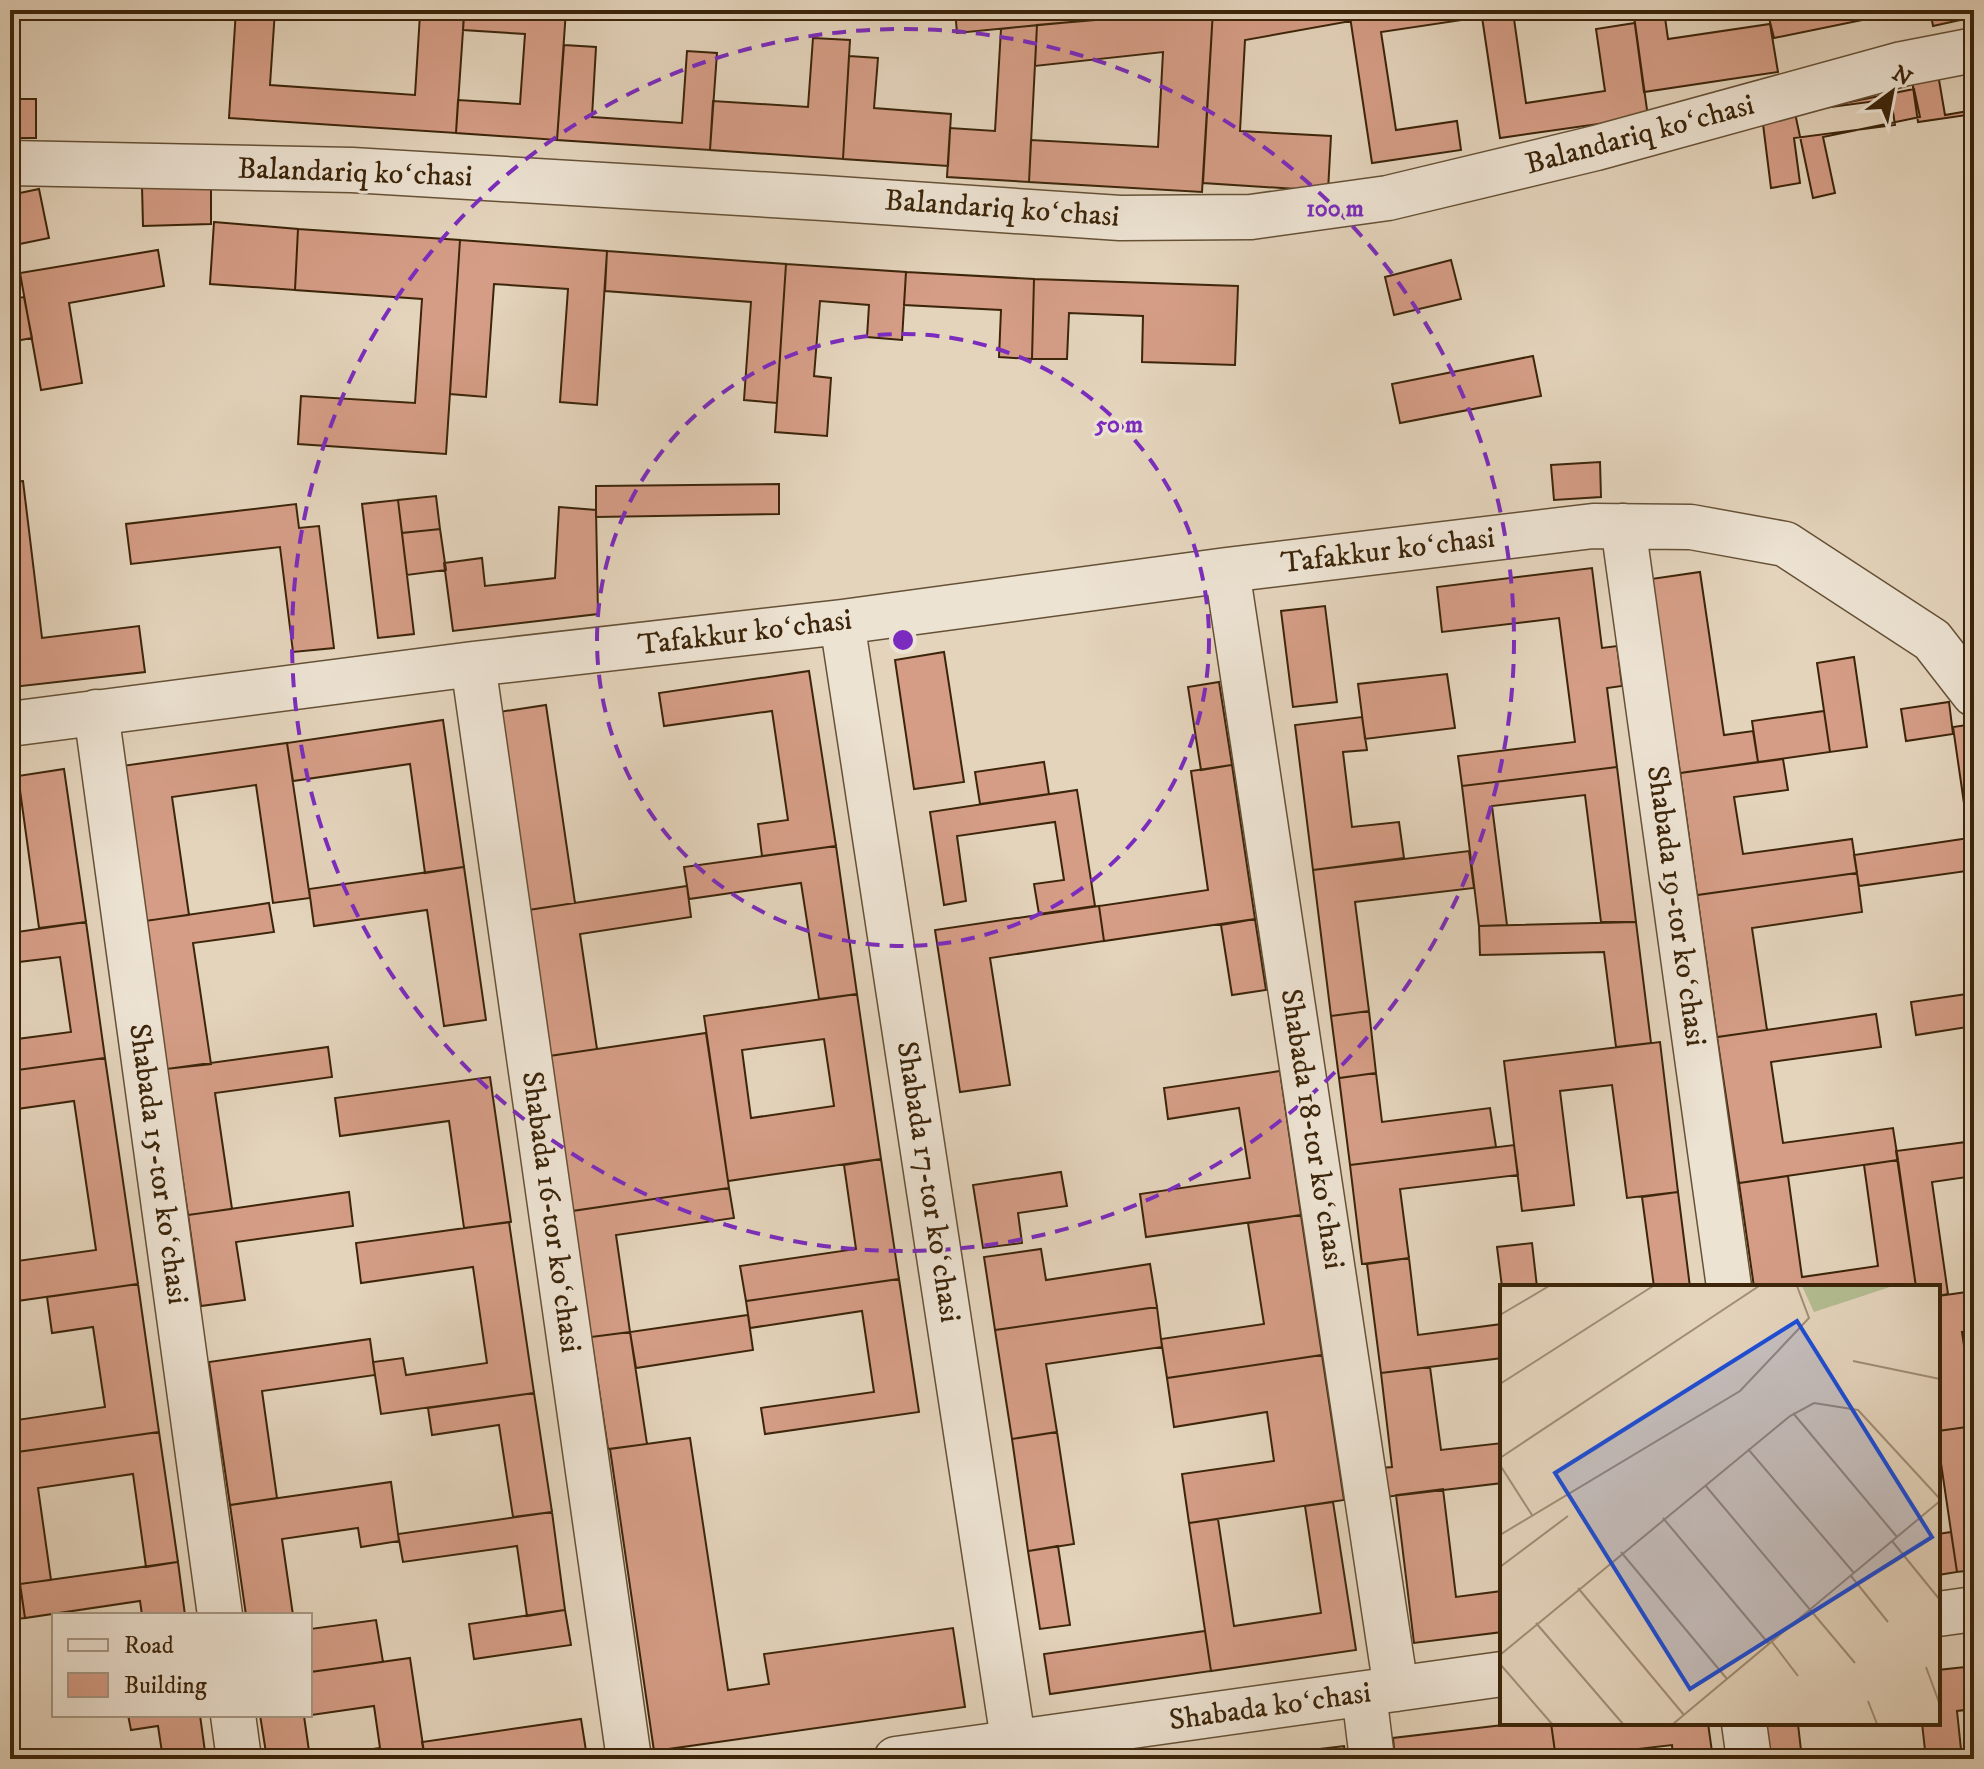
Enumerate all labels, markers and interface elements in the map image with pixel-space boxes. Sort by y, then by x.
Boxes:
north arrow [1852,52,1932,132]
text: N [1887,60,1917,93]
street label: Balandariq koʻchasi [1522,87,1758,183]
street label: Balandariq koʻchasi [237,150,473,196]
street label: Balandariq koʻchasi [883,182,1121,236]
text: 100 m [1306,194,1364,224]
text: 50 m [1094,410,1143,440]
street label: Tafakkur koʻchasi [1279,520,1497,582]
street label: Tafakkur koʻchasi [636,602,854,664]
centre of rings [889,626,917,654]
street label: Shabada 19-tor koʻchasi [1638,763,1714,1049]
street label: Shabada 18-tor koʻchasi [1272,986,1352,1272]
street label: Shabada 15-tor koʻchasi [120,1021,196,1307]
street label: Shabada 17-tor koʻchasi [888,1039,968,1325]
street label: Shabada 16-tor koʻchasi [513,1069,589,1355]
inset map [1500,1285,1940,1725]
legend [52,1613,312,1717]
text: Road [124,1631,174,1661]
text: Building [124,1671,207,1701]
street label: Shabada koʻchasi [1167,1675,1373,1739]

